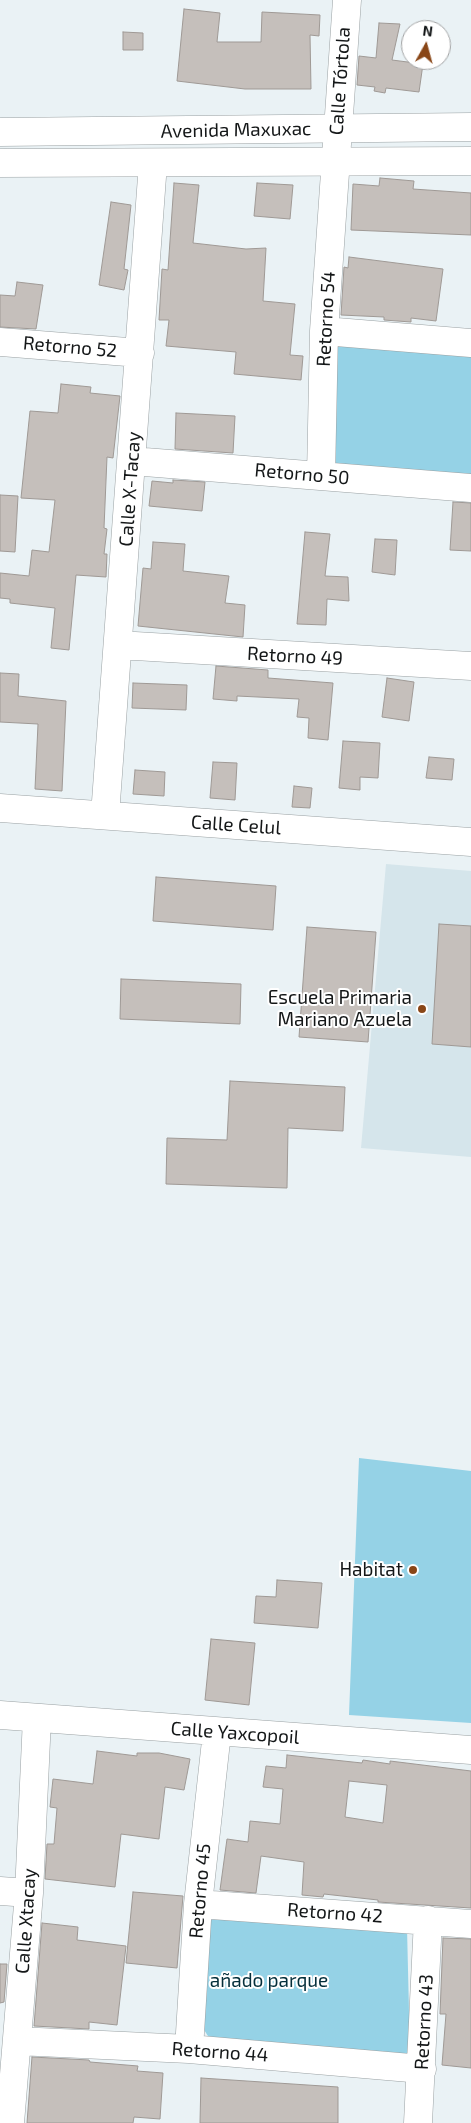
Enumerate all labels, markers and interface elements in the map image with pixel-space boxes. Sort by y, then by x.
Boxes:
north arrow [401,20,451,70]
text: N [422,22,434,40]
street label: Calle Tórtola [325,26,355,136]
street label: Avenida Maxuxac [161,117,311,143]
street label: Retorno 54 [312,271,340,367]
street label: Retorno 52 [22,332,118,362]
street label: Calle X-Tacay [115,431,145,547]
street label: Retorno 50 [254,458,350,490]
street label: Retorno 49 [246,642,344,670]
street label: Calle Celul [190,810,282,840]
place label: Escuela Primaria Mariano Azuela [268,987,412,1031]
marker: Escuela Primaria Mariano Azuela [416,1003,428,1015]
place label: Habitat [339,1559,403,1581]
marker: Habitat [407,1564,419,1576]
street label: Calle Yaxcopoil [170,1717,300,1749]
street label: Retorno 45 [184,1842,216,1940]
street label: Calle Xtacay [11,1867,41,1975]
street label: Retorno 42 [286,1898,384,1928]
park label: añado parque [210,1970,328,1992]
street label: Retorno 43 [410,1974,438,2070]
street label: Retorno 44 [171,2037,269,2067]

